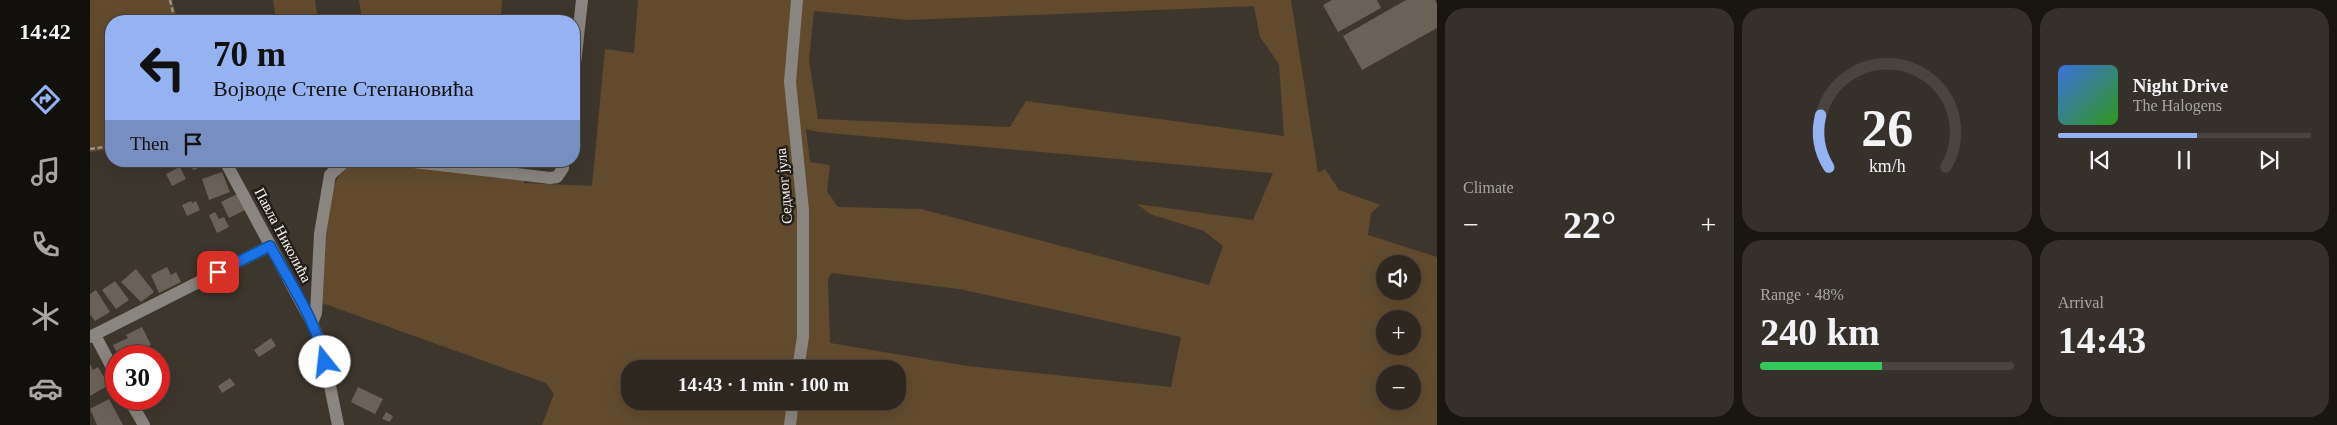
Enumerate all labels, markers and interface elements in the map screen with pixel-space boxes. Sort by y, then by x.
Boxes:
text: 14:42 [19,19,71,44]
icon: left [130,35,195,100]
text: 70 m [213,35,286,74]
text: Night Drive [2133,75,2228,96]
text: Војводе Степе Степановића [213,76,474,101]
icon: directions [28,82,63,117]
text: The Halogens [2133,97,2222,114]
text: 26 [1861,100,1913,157]
icon: arrive [179,130,207,158]
text: Then [130,133,169,154]
icon: previous [2086,146,2114,174]
icon: pause [2170,146,2198,174]
icon: next [2255,146,2283,174]
street label: Седмог јула [773,147,795,225]
icon: music [28,154,63,189]
text: km/h [1869,156,1905,176]
text: Climate [1463,179,1514,196]
street label: Павла Николића [251,185,315,285]
text: 22° [1563,204,1616,246]
text: − [1463,209,1479,240]
text: + [1701,209,1716,240]
icon: phone [28,227,63,262]
pin [197,251,239,293]
map controls [1376,255,1421,410]
button: sound [1376,255,1421,300]
icon: arrive [204,258,232,286]
text: Range · 48% [1760,286,1844,303]
text: Arrival [2058,294,2104,311]
icon: climate [28,299,63,334]
button: + [1376,310,1421,355]
text: 240 km [1760,311,1880,353]
text: 14:43 [2058,319,2146,361]
position arrow [298,335,350,387]
speed limit sign: 30 [105,345,170,410]
button: − [1376,365,1421,410]
icon: car [28,371,63,406]
text: 14:43 · 1 min · 100 m [678,374,849,395]

